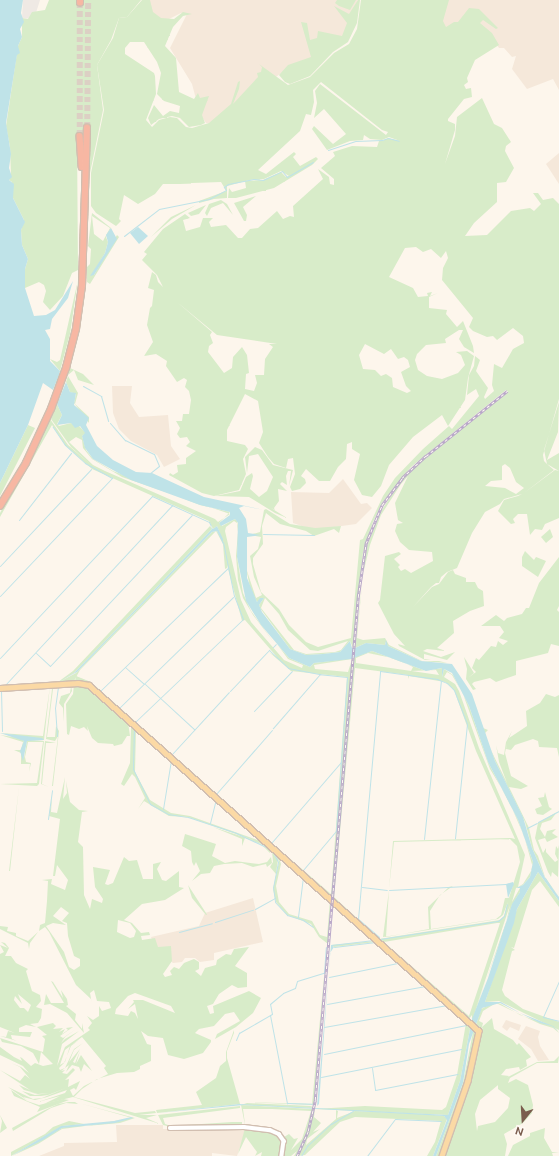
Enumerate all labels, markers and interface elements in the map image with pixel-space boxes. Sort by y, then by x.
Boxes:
north arrow [503,1100,543,1140]
text: N [514,1124,525,1138]

